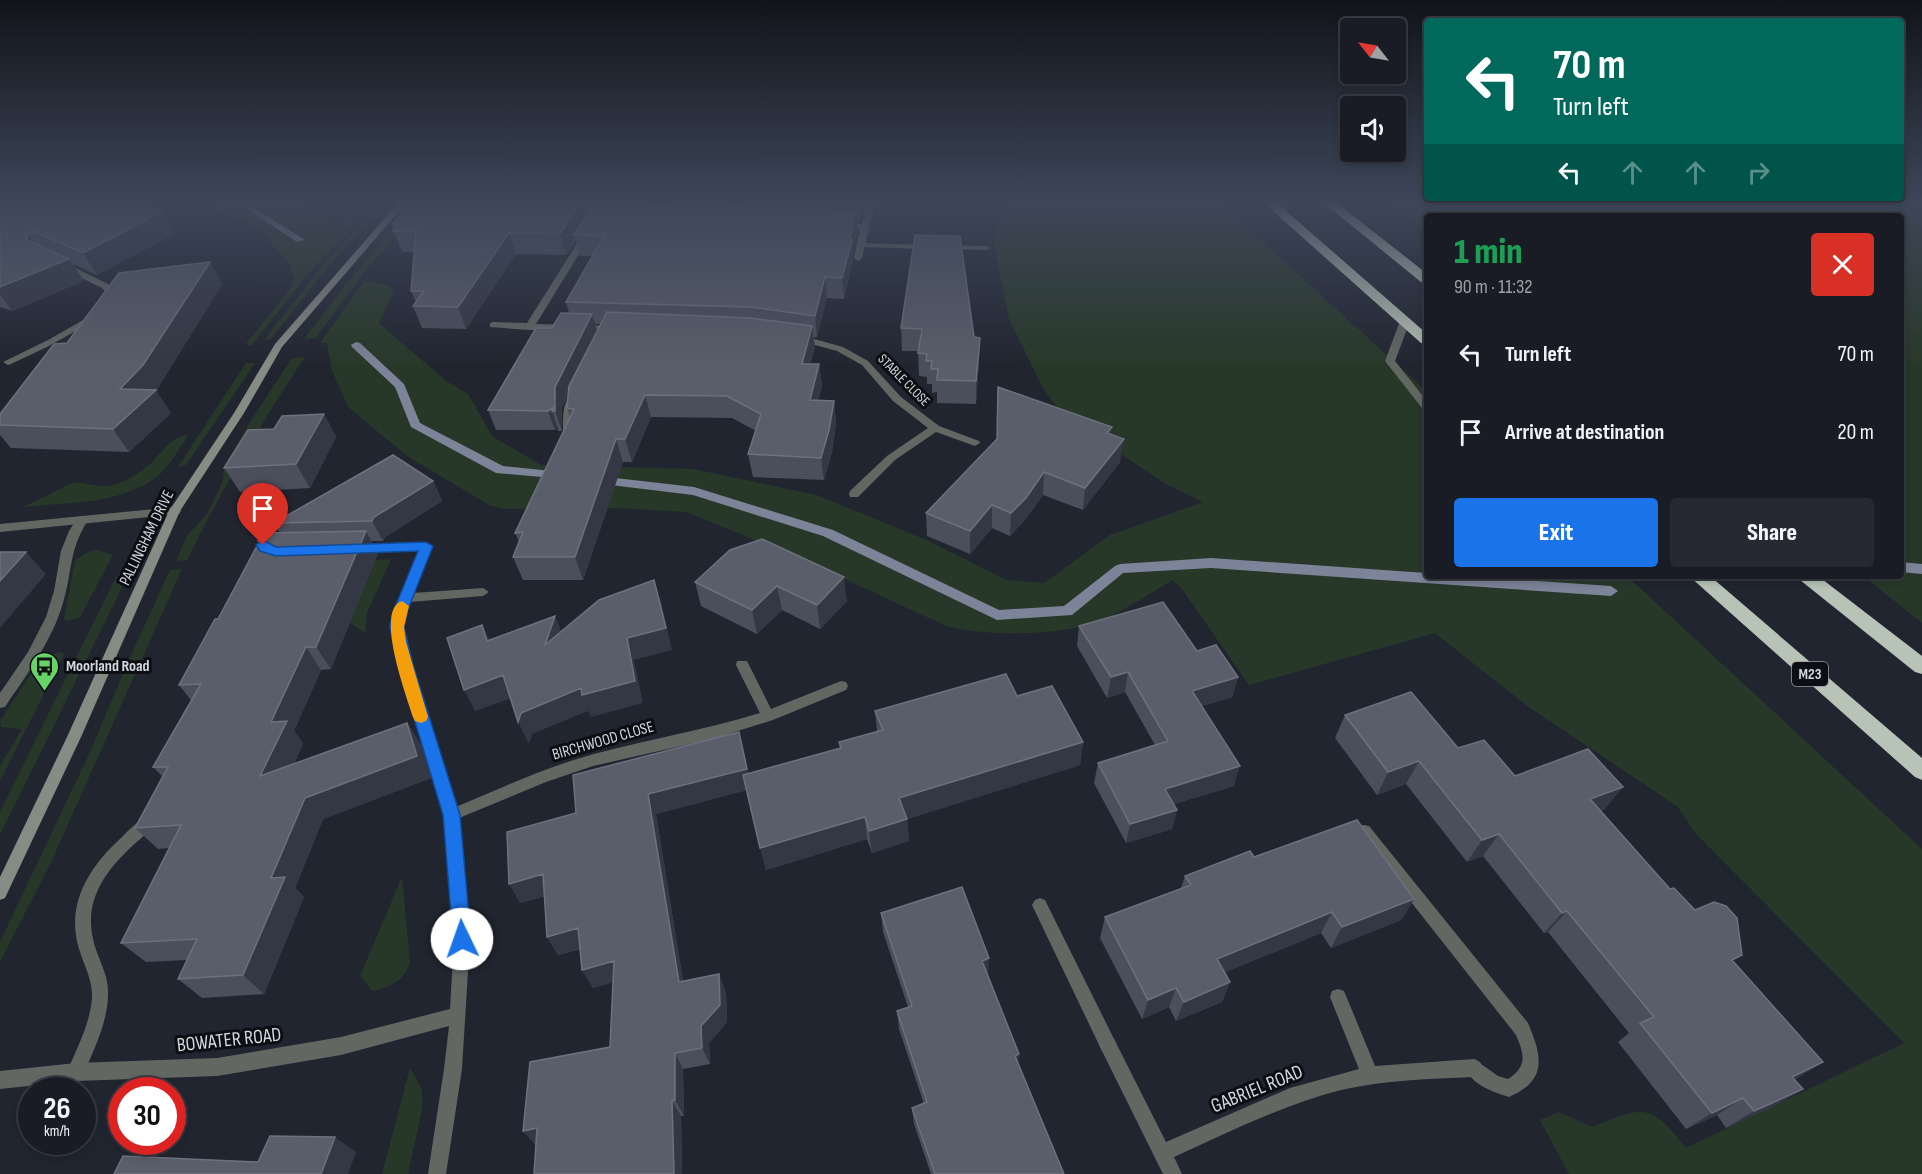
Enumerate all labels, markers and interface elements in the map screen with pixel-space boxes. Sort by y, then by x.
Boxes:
north arrow [1340,18,1406,84]
map controls [1340,18,1406,162]
text: 70 m [1553,40,1626,91]
icon: left [1454,42,1532,120]
text: Turn left [1553,91,1629,123]
button: sound [1340,96,1406,162]
icon: left [1553,156,1586,189]
icon: ahead [1616,156,1649,189]
icon: ahead [1679,156,1712,189]
icon: right [1742,156,1775,189]
text: 1 min [1454,231,1522,274]
button: close [1811,233,1874,296]
text: 90 m · 11:32 [1454,275,1533,299]
icon: left [1454,338,1487,371]
text: Turn left [1505,341,1571,368]
text: 70 m [1838,341,1874,368]
street label: STABLE CLOSE [874,350,934,410]
icon: arrive [1454,416,1487,449]
text: Arrive at destination [1505,419,1664,446]
text: 20 m [1838,419,1874,446]
pin [237,483,288,545]
street label: PALLINGHAM DRIVE [116,487,178,589]
icon: arrive [246,492,279,525]
button: Exit [1454,498,1658,567]
button: Share [1670,498,1874,567]
bus stop icon: Moorland Road [29,650,61,692]
place label: Moorland Road [66,657,150,676]
road number: M23 [1792,662,1828,686]
street label: BIRCHWOOD CLOSE [550,717,656,765]
position arrow [430,907,494,971]
street label: BOWATER ROAD [176,1023,282,1057]
street label: GABRIEL ROAD [1208,1060,1306,1118]
speed limit sign: 30 [108,1077,186,1155]
text: 26 [43,1091,71,1127]
text: km/h [44,1122,70,1141]

